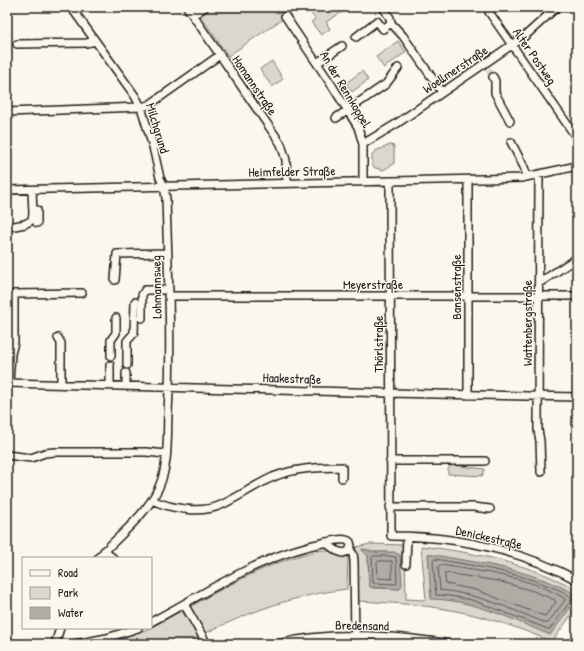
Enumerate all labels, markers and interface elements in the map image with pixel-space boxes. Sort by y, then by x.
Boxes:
street label: Alter Postweg [509,24,561,88]
street label: Woellmerstraße [419,41,491,97]
street label: An der Rennkoppel [316,47,376,131]
street label: Homannstraße [228,52,282,118]
street label: Milchgrund [142,101,174,155]
street label: Heimfelder Straße [248,161,336,181]
street label: Bansenstraße [447,254,465,320]
street label: Lohmannsweg [146,255,166,319]
street label: Meyerstraße [343,275,403,293]
street label: Wattenbergstraße [518,280,536,366]
street label: Thörlstraße [369,316,387,372]
street label: Haakestraße [262,368,322,388]
street label: Denickestraße [454,521,524,553]
legend [22,557,152,629]
text: Road [58,564,78,581]
text: Park [58,584,78,601]
text: Water [58,604,84,621]
street label: Bredensand [335,616,389,634]

